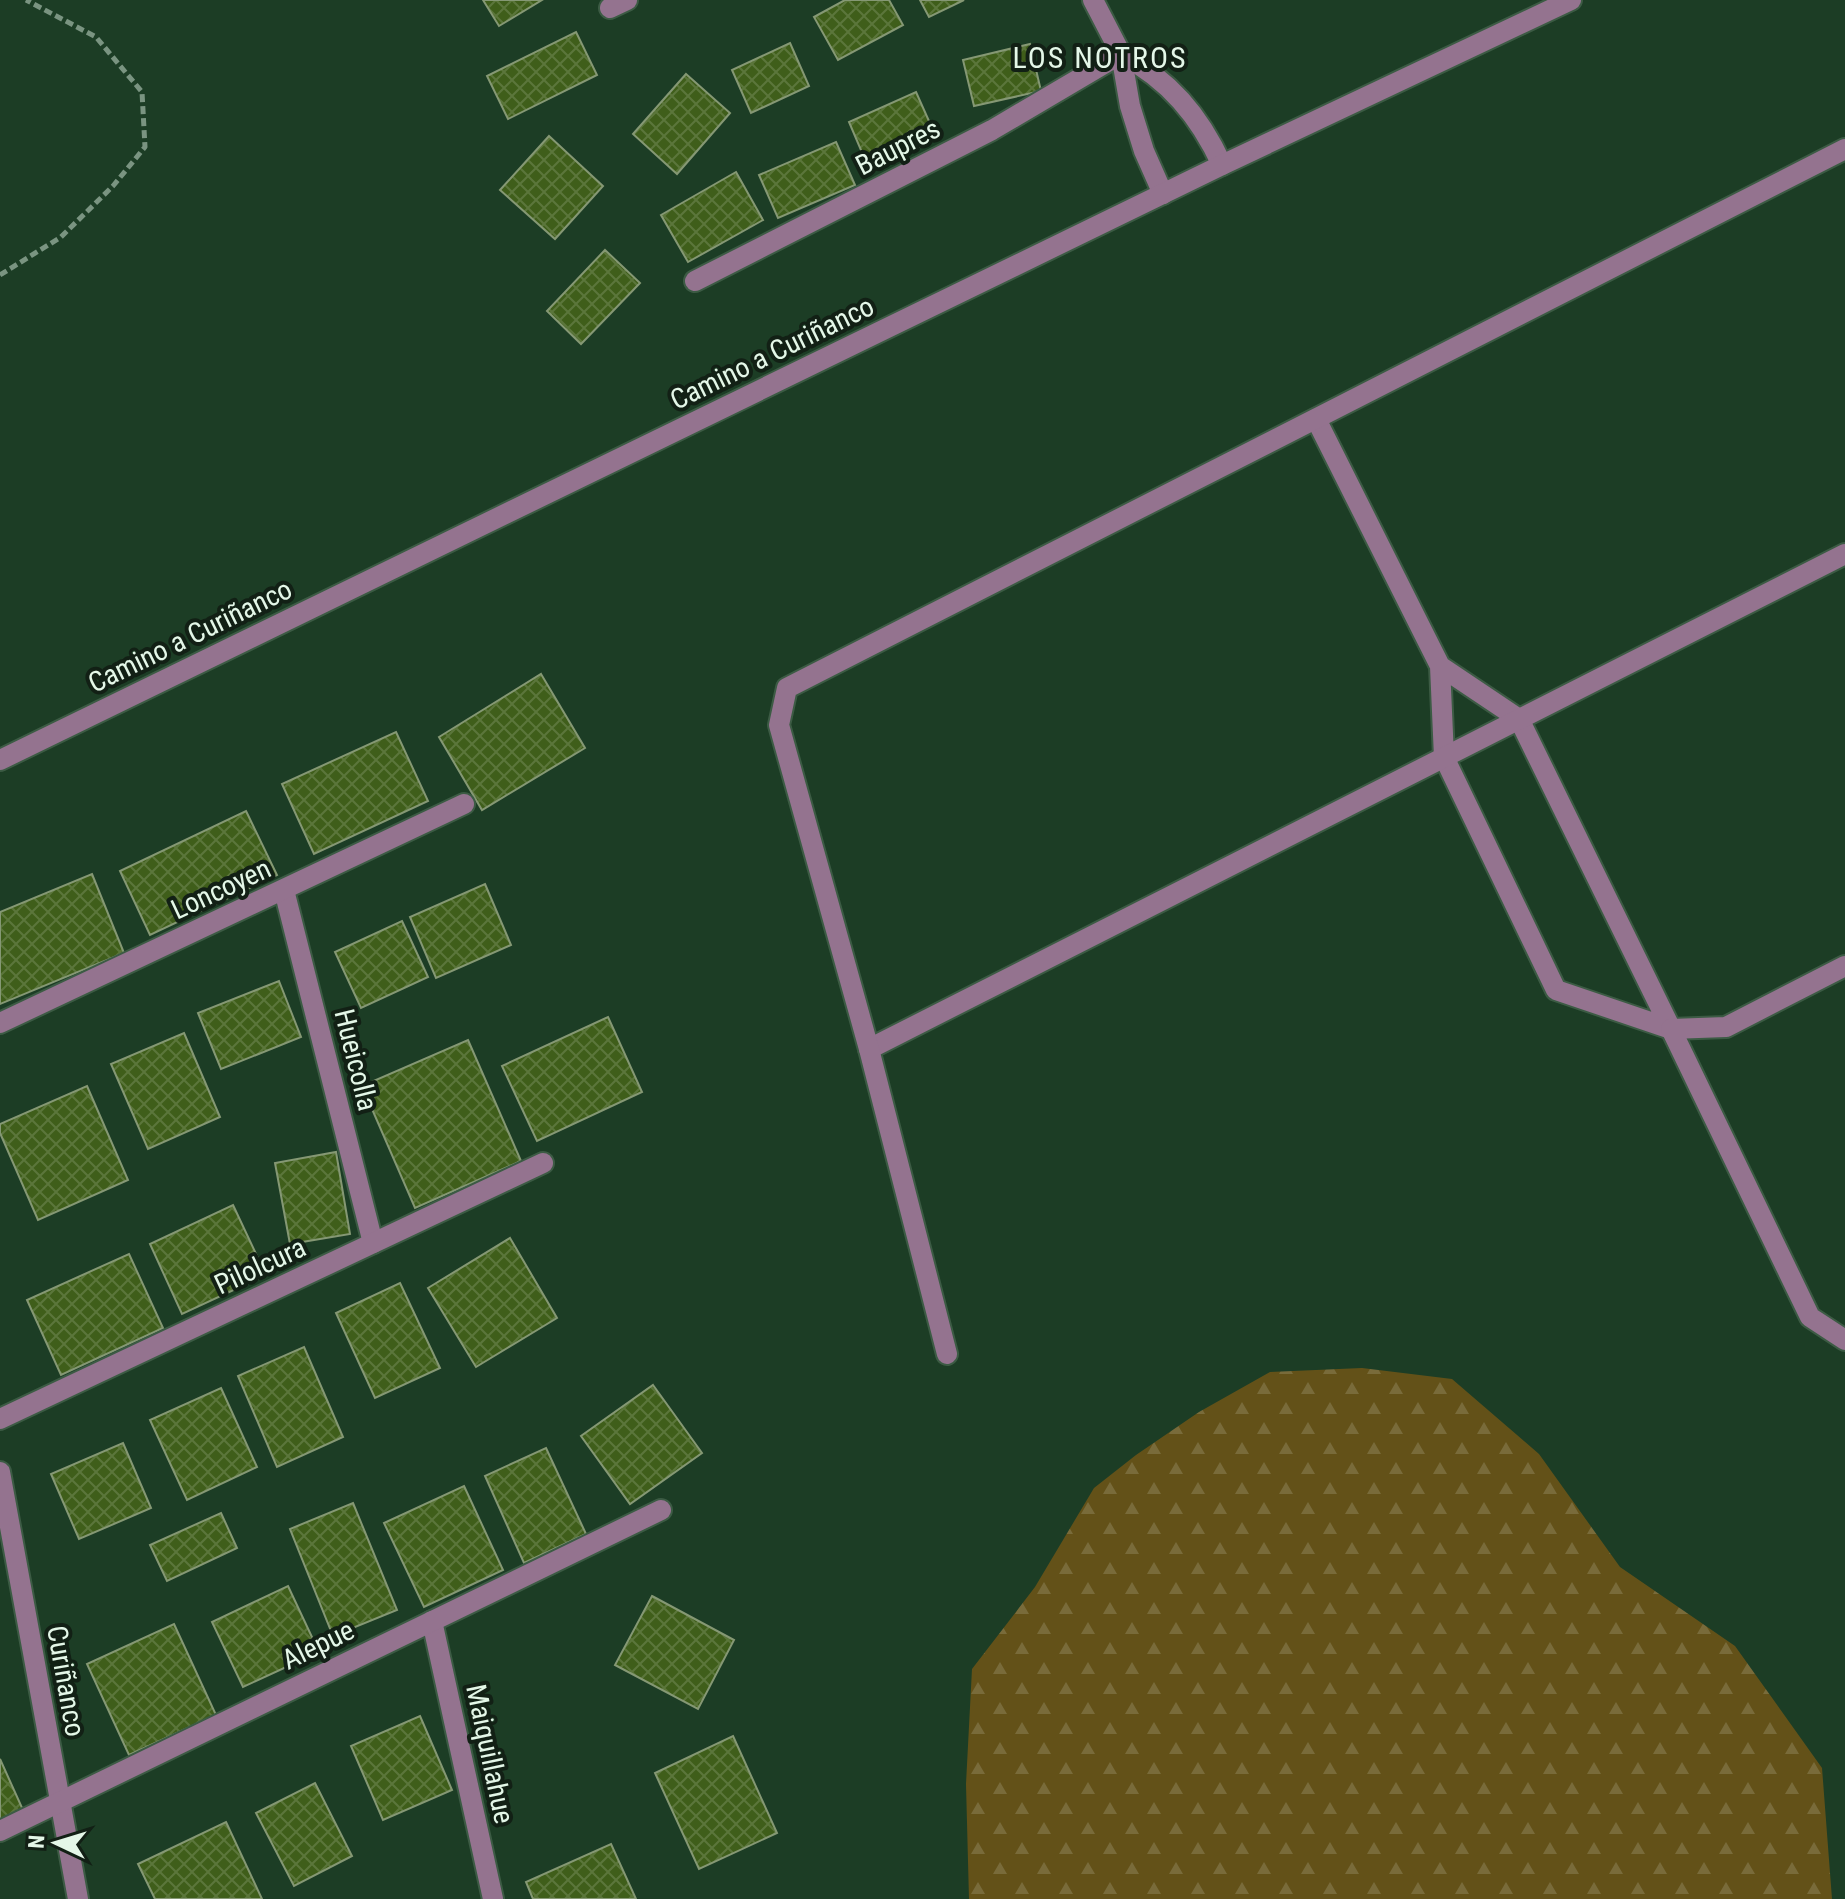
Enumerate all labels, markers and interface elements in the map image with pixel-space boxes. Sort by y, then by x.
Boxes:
district label: LOS NOTROS [1012,40,1188,75]
street label: Baupres [850,112,946,182]
street label: Camino a Curiñanco [665,289,879,417]
street label: Camino a Curiñanco [83,572,297,700]
street label: Loncoyen [166,852,276,926]
street label: Hueicolla [327,1006,385,1114]
street label: Pilolcura [209,1231,311,1301]
street label: Alepue [277,1613,359,1677]
street label: Curiñanco [40,1623,92,1739]
street label: Maiquillahue [459,1681,521,1827]
north arrow [16,1803,96,1883]
text: N [24,1834,49,1849]

